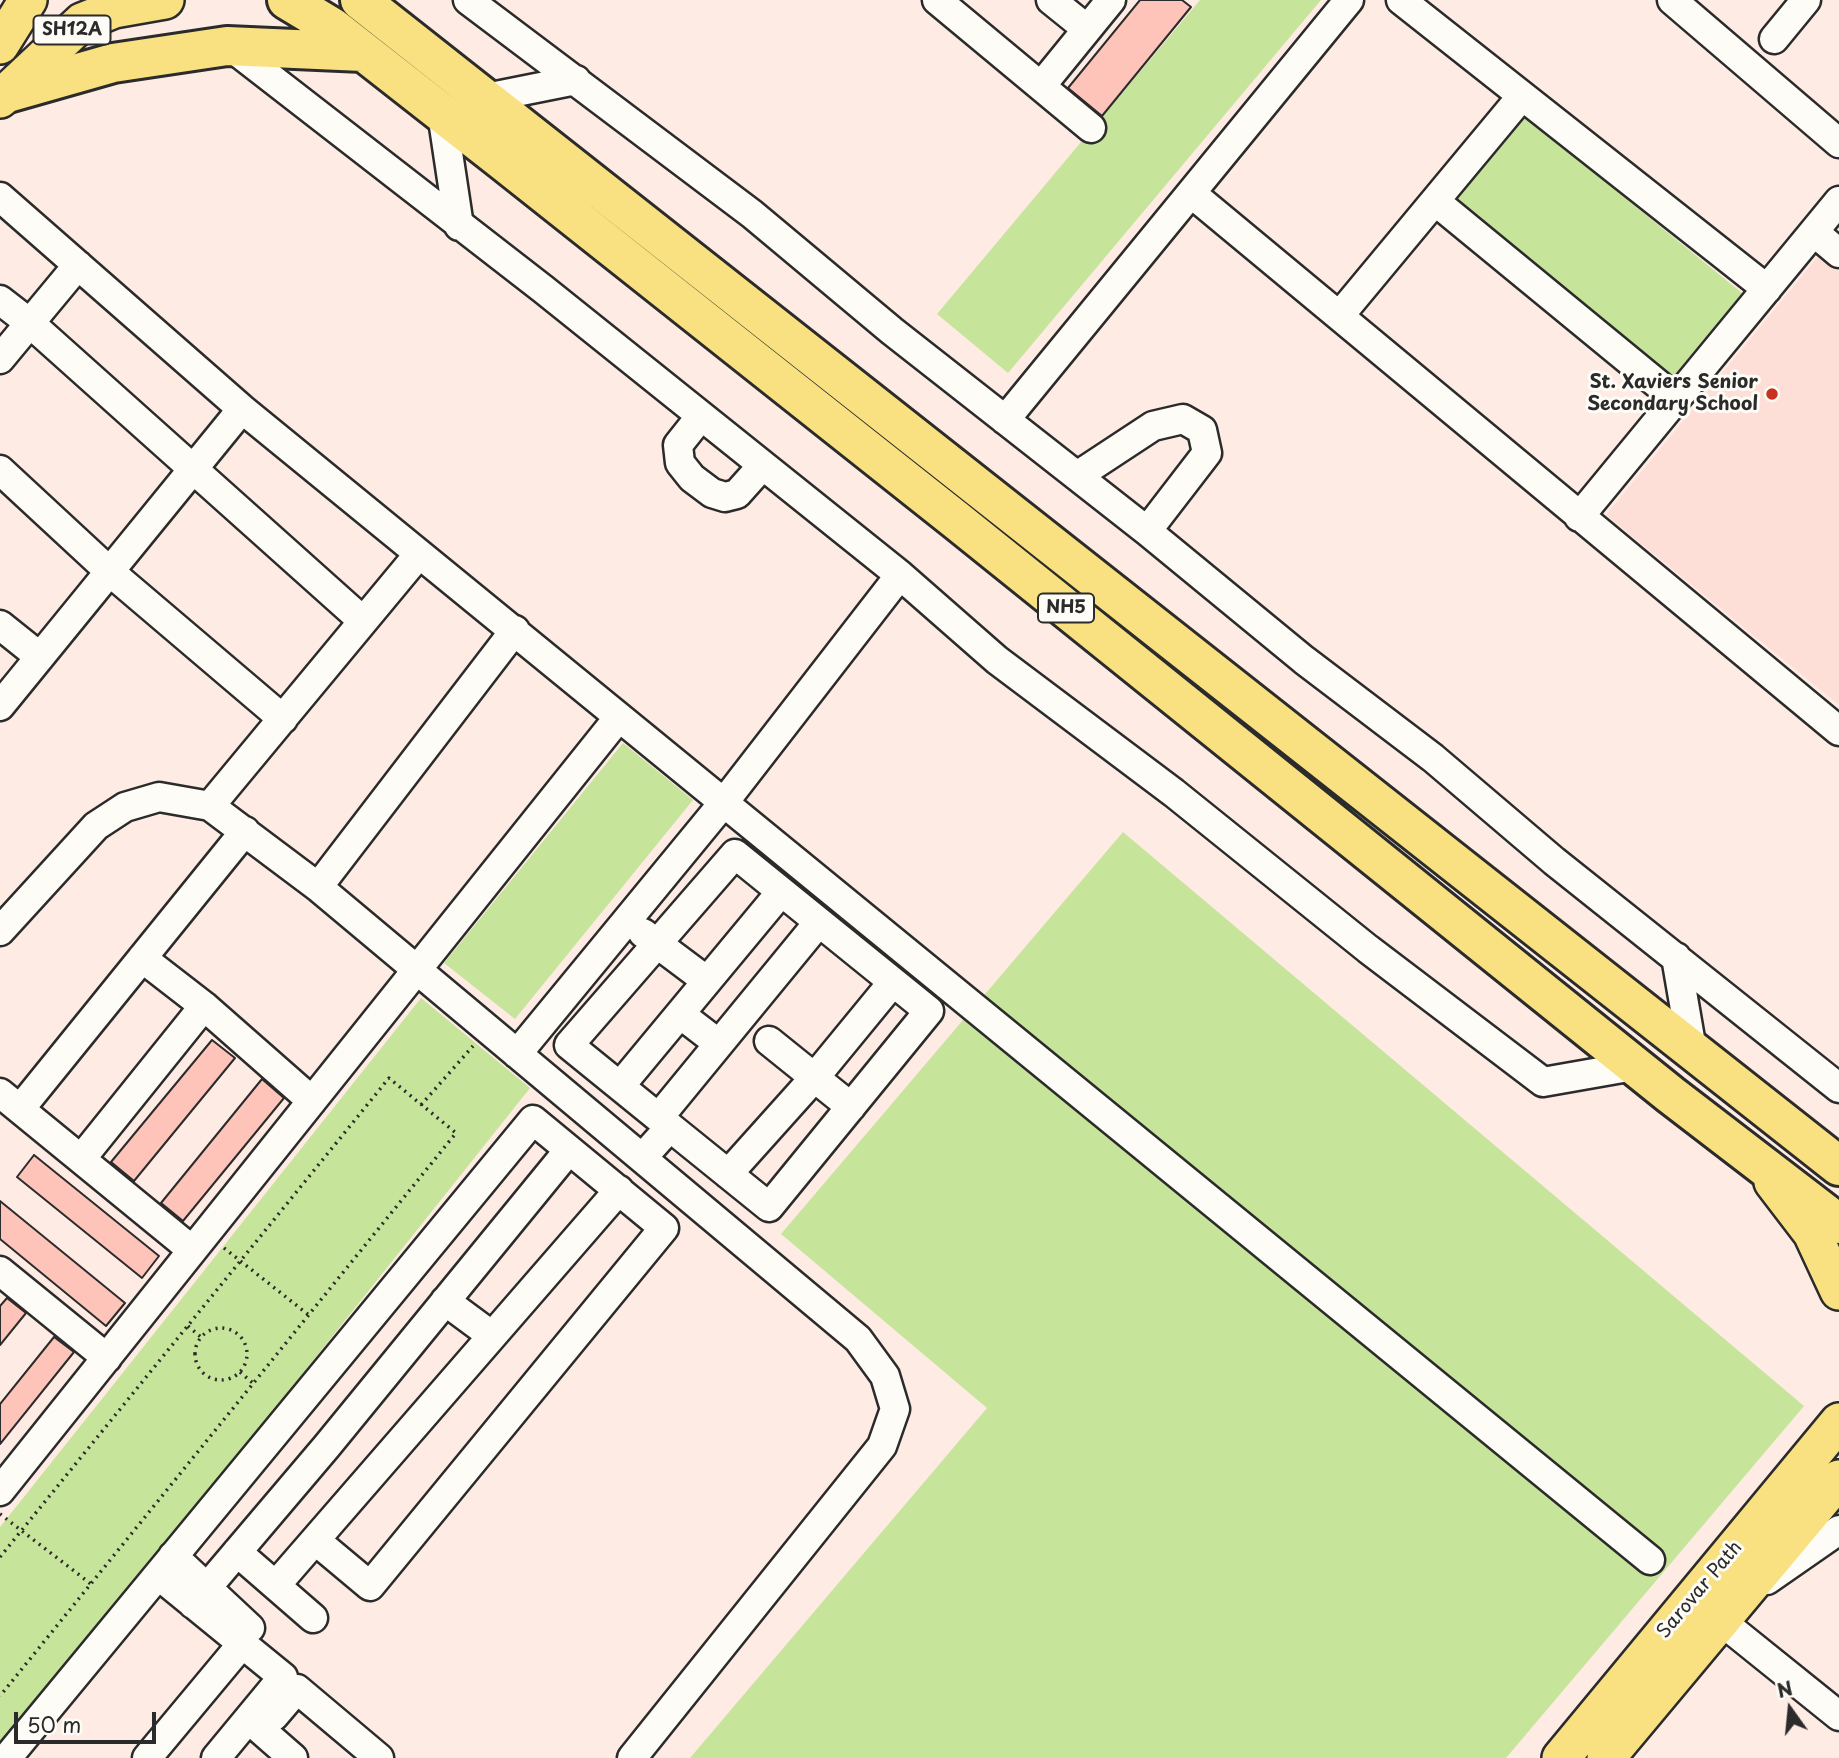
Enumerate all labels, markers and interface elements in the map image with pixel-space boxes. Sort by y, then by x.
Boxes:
road number: SH12A [34,15,110,44]
place label: St. Xaviers Senior Secondary School [1587,372,1758,416]
marker: St. Xaviers Senior Secondary School [1764,386,1780,402]
road number: NH5 [1038,594,1094,622]
street label: Sarovar Path [1653,1537,1747,1643]
text: N [1774,1673,1795,1704]
north arrow [1755,1674,1825,1744]
scale bar [18,1698,159,1742]
text: 50 m [27,1708,81,1740]

